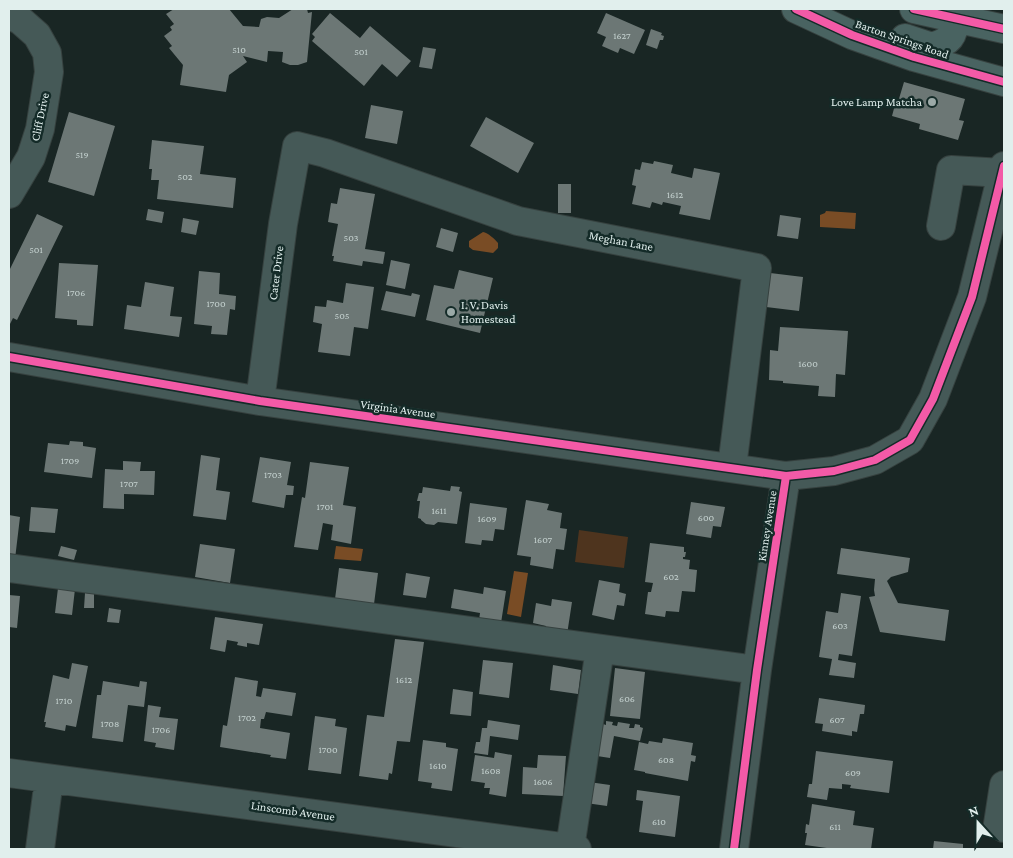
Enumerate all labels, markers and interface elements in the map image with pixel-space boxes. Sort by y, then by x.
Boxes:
street label: Barton Springs Road [854,16,951,62]
house number: 1627 [613,30,631,41]
house number: 510 [232,44,246,55]
house number: 501 [354,46,368,57]
street label: Cliff Drive [28,92,52,142]
place label: Love Lamp Matcha [831,95,922,109]
marker: Love Lamp Matcha [926,96,938,108]
house number: 519 [75,149,89,160]
house number: 502 [177,171,193,182]
house number: 1612 [667,189,683,200]
street label: Meghan Lane [588,228,654,254]
house number: 503 [343,232,359,243]
house number: 501 [29,244,43,255]
street label: Cater Drive [266,245,286,301]
house number: 1706 [67,287,85,298]
house number: 1700 [206,298,226,309]
place label: I. V. Davis Homestead [461,298,516,326]
marker: I. V. Davis Homestead [445,306,457,318]
house number: 505 [334,310,350,321]
house number: 1600 [798,358,818,369]
street label: Virginia Avenue [360,397,436,421]
house number: 1709 [61,455,79,466]
house number: 1703 [264,469,282,480]
house number: 1707 [120,478,138,489]
street label: Kinney Avenue [755,490,779,562]
house number: 1701 [317,501,333,512]
house number: 1611 [431,505,447,516]
house number: 600 [698,512,715,523]
house number: 1609 [477,513,497,524]
house number: 1607 [534,534,553,545]
house number: 602 [663,571,679,582]
house number: 603 [832,620,848,631]
house number: 1612 [396,674,412,685]
house number: 606 [619,693,635,704]
house number: 1710 [56,695,73,706]
house number: 1702 [238,712,256,723]
house number: 607 [829,714,845,725]
house number: 1708 [101,718,119,729]
house number: 1706 [152,724,170,735]
house number: 1700 [318,744,338,755]
house number: 608 [658,754,674,765]
house number: 1610 [429,760,447,771]
house number: 1608 [481,765,501,776]
house number: 609 [845,767,861,778]
house number: 1606 [533,776,553,787]
street label: Linscomb Avenue [250,798,336,824]
north arrow [953,798,1003,848]
text: N [966,802,981,820]
house number: 610 [652,816,666,827]
house number: 611 [829,821,841,832]

